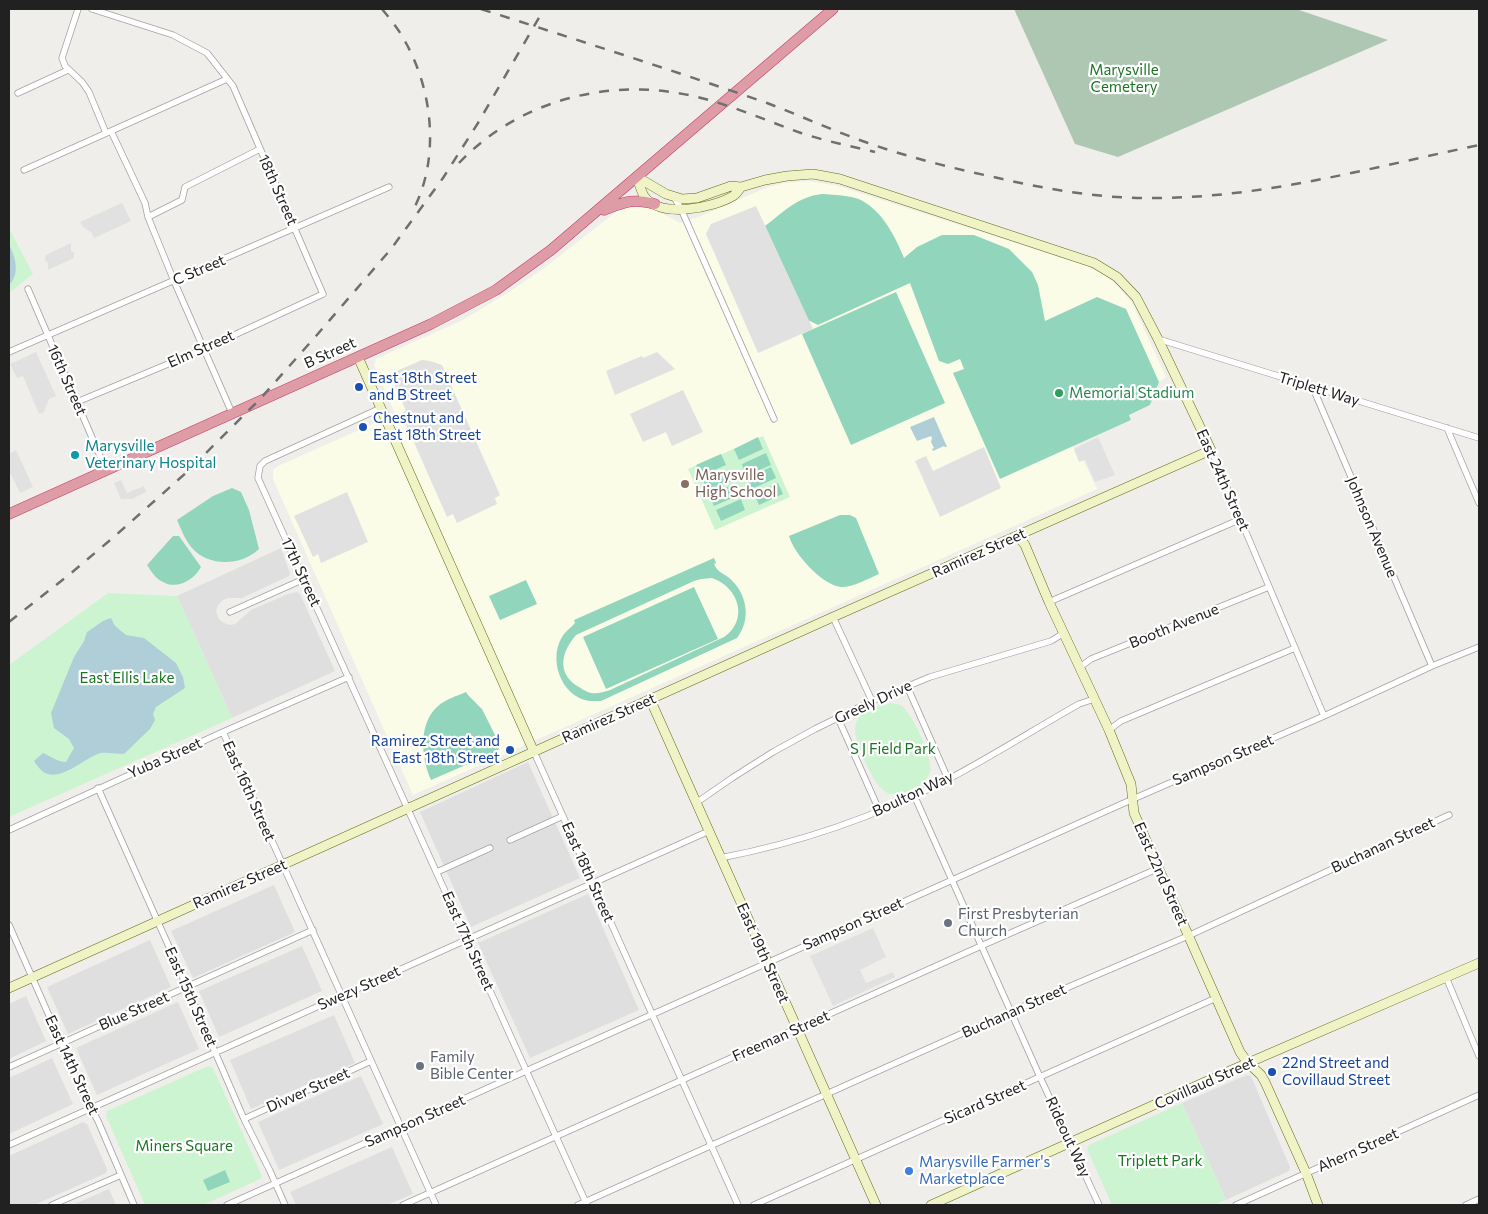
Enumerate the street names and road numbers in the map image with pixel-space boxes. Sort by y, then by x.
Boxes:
street label: 18th Street [254,152,302,228]
street label: C Street [170,251,228,289]
street label: Elm Street [165,326,237,372]
street label: B Street [301,334,359,372]
street label: 16th Street [43,342,91,418]
street label: Triplett Way [1276,368,1362,410]
street label: East 24th Street [1192,426,1254,534]
street label: Johnson Avenue [1343,474,1401,580]
street label: Ramirez Street [929,524,1029,582]
street label: 17th Street [277,535,325,609]
street label: Booth Avenue [1127,600,1221,652]
street label: Greely Drive [831,676,915,728]
street label: Ramirez Street [559,689,659,747]
street label: Sampson Street [1170,731,1276,789]
street label: Yuba Street [125,734,205,782]
street label: East 16th Street [219,738,279,844]
street label: Boulton Way [870,767,956,821]
street label: Buchanan Street [1328,813,1438,877]
street label: East 18th Street [558,819,618,925]
street label: East 22nd Street [1130,819,1192,929]
street label: Ramirez Street [190,855,290,913]
street label: East 17th Street [438,889,498,993]
street label: Sampson Street [800,894,906,954]
street label: East 19th Street [733,900,793,1006]
street label: East 15th Street [161,944,221,1050]
street label: Swezy Street [315,962,403,1014]
street label: Buchanan Street [959,980,1069,1042]
street label: Blue Street [96,988,172,1034]
street label: Freeman Street [729,1006,833,1066]
street label: East 14th Street [41,1012,103,1118]
street label: Covillaud Street [1152,1053,1258,1113]
street label: Divver Street [264,1064,352,1116]
street label: Sicard Street [941,1076,1029,1128]
street label: Sampson Street [362,1091,468,1151]
street label: Rideout Way [1042,1094,1094,1180]
street label: Ahern Street [1315,1124,1401,1176]

